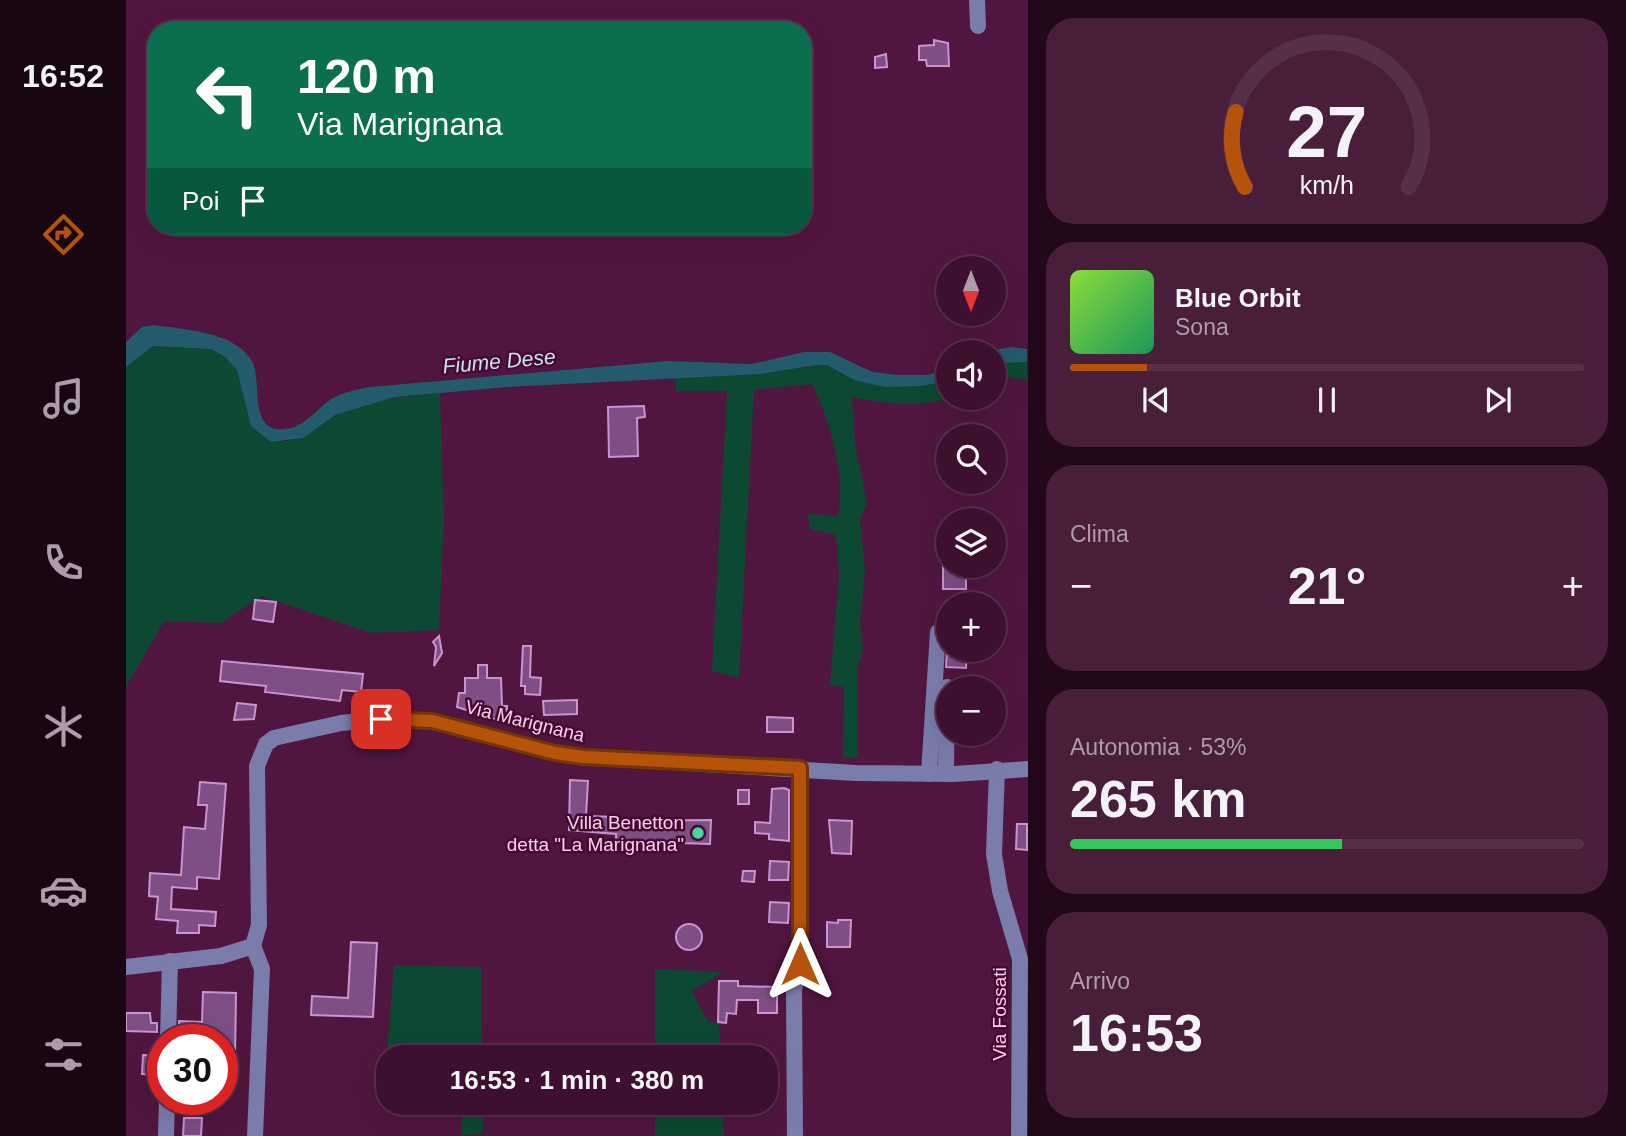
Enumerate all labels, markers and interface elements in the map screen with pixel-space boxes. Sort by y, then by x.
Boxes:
icon: left [182,49,273,140]
text: 120 m [297,49,436,103]
text: 16:52 [22,58,104,94]
text: 27 [1287,91,1367,172]
text: Via Marignana [297,106,503,142]
text: km/h [1300,171,1354,199]
icon: arrive [234,182,272,220]
text: Poi [182,186,220,216]
icon: directions [39,210,88,259]
north arrow [936,256,1006,326]
map controls [936,256,1006,746]
text: Blue Orbit [1175,283,1301,313]
text: Sona [1175,314,1229,340]
button: sound [936,340,1006,410]
water label: Fiume Dese [442,345,556,377]
icon: music [39,374,88,423]
icon: previous [1137,381,1175,419]
icon: pause [1308,381,1346,419]
icon: next [1479,381,1517,419]
button: search [936,424,1006,494]
button: layers [936,508,1006,578]
text: Clima [1070,521,1129,547]
icon: phone [39,538,88,587]
text: 21° [1288,557,1366,615]
text: − [1070,565,1092,607]
text: + [1562,565,1584,607]
button: + [936,592,1006,662]
button: − [936,676,1006,746]
pin [351,689,411,749]
street label: Via Marignana [463,696,587,746]
icon: arrive [362,700,400,738]
icon: climate [39,702,88,751]
text: Autonomia · 53% [1070,734,1246,760]
text: 265 km [1070,770,1246,828]
place label: Villa Benetton detta "La Marignana" [507,812,684,855]
marker: Villa Benetton detta "La Marignana" [690,825,706,841]
icon: car [39,866,88,915]
position arrow [763,927,837,1001]
street label: Via Fossati [989,967,1010,1061]
text: Arrivo [1070,968,1130,994]
text: 16:53 [1070,1004,1203,1062]
speed limit sign: 30 [147,1024,238,1115]
icon: filters [39,1030,88,1079]
text: 16:53 · 1 min · 380 m [450,1065,704,1095]

